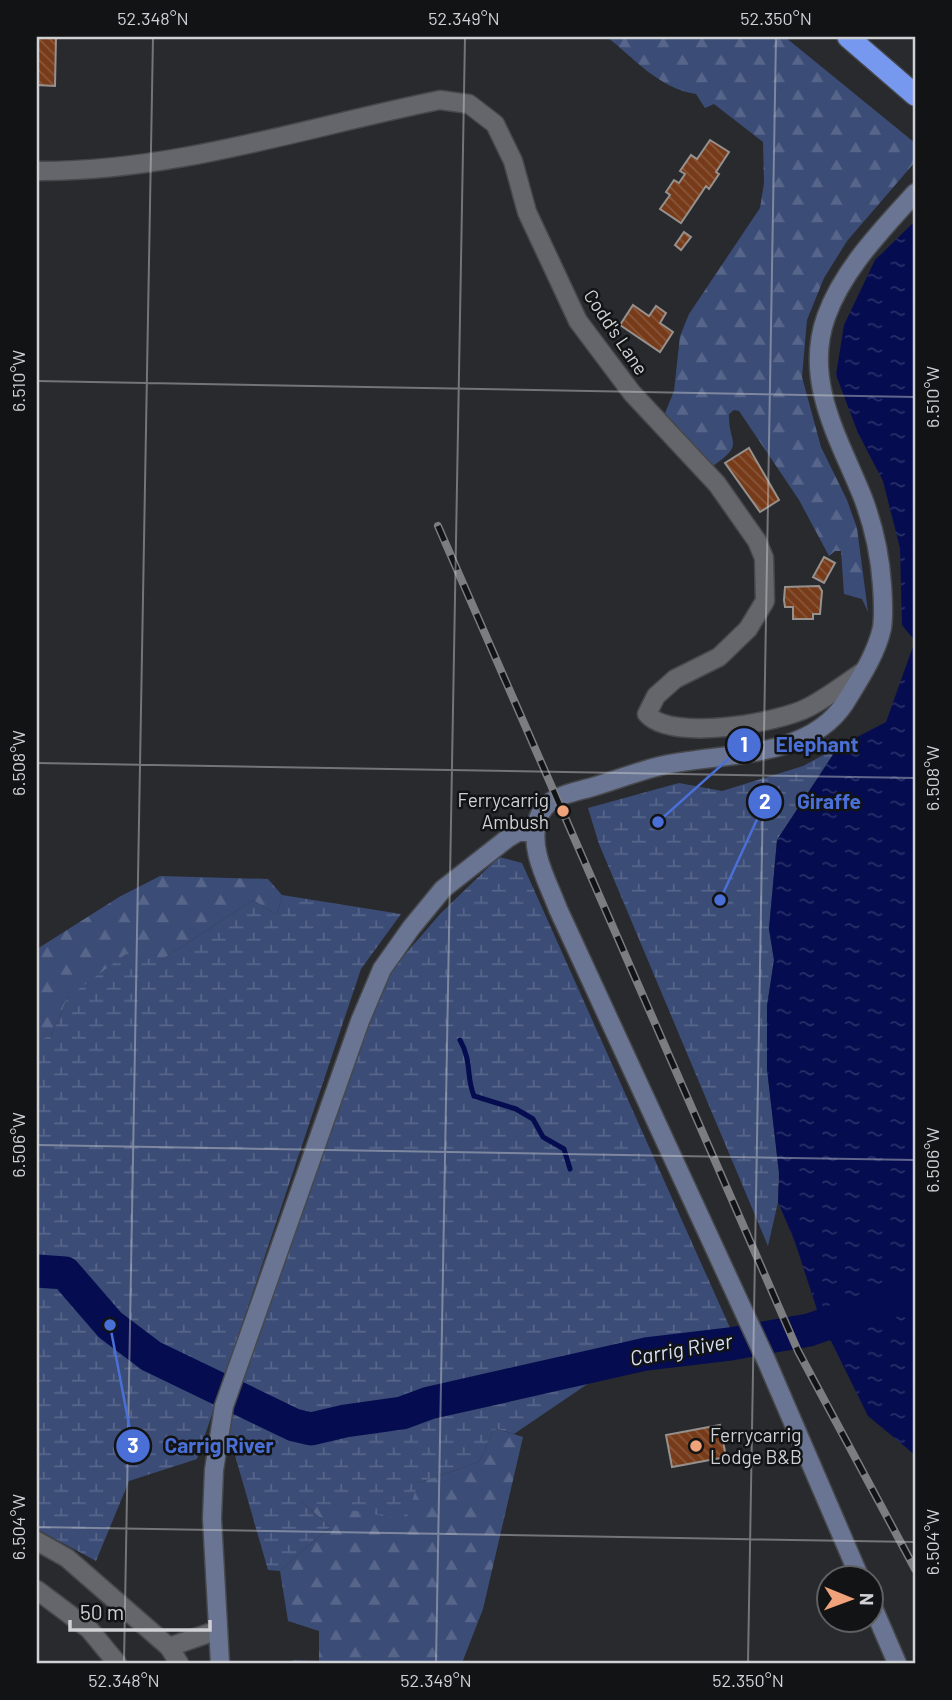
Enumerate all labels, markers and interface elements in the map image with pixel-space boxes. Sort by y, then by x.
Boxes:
text: 52.348°N [117,7,189,29]
text: 52.349°N [428,7,500,29]
text: 52.350°N [740,7,812,29]
street label: Codd's Lane [579,285,653,379]
text: 6.510°W [7,350,29,412]
text: 6.510°W [921,366,943,428]
callout: Elephant [726,724,872,766]
text: 6.508°W [7,730,29,796]
text: 1 [740,731,748,756]
text: Elephant [776,731,858,756]
text: 6.508°W [921,745,943,811]
callout: Giraffe [748,781,875,823]
place label: Ferrycarrig Ambush [458,788,549,833]
text: 2 [759,788,771,813]
text: Giraffe [797,788,861,813]
marker: Ferrycarrig Ambush [555,803,571,819]
text: 6.506°W [7,1112,29,1178]
text: 6.506°W [921,1127,943,1193]
water label: Carrig River [628,1327,734,1370]
place label: Ferrycarrig Lodge B&B [710,1423,802,1468]
callout: Carrig River [115,1425,288,1467]
text: 3 [127,1432,139,1457]
text: Carrig River [164,1432,274,1457]
marker: Ferrycarrig Lodge B&B [688,1438,704,1454]
text: 6.504°W [7,1494,29,1560]
text: 6.504°W [921,1509,943,1575]
north arrow [816,1564,886,1634]
scale bar [70,1588,210,1632]
text: N [856,1593,879,1606]
text: 50 m [80,1599,124,1624]
text: 52.348°N [88,1669,160,1691]
text: 52.349°N [400,1669,472,1691]
text: 52.350°N [712,1669,784,1691]

